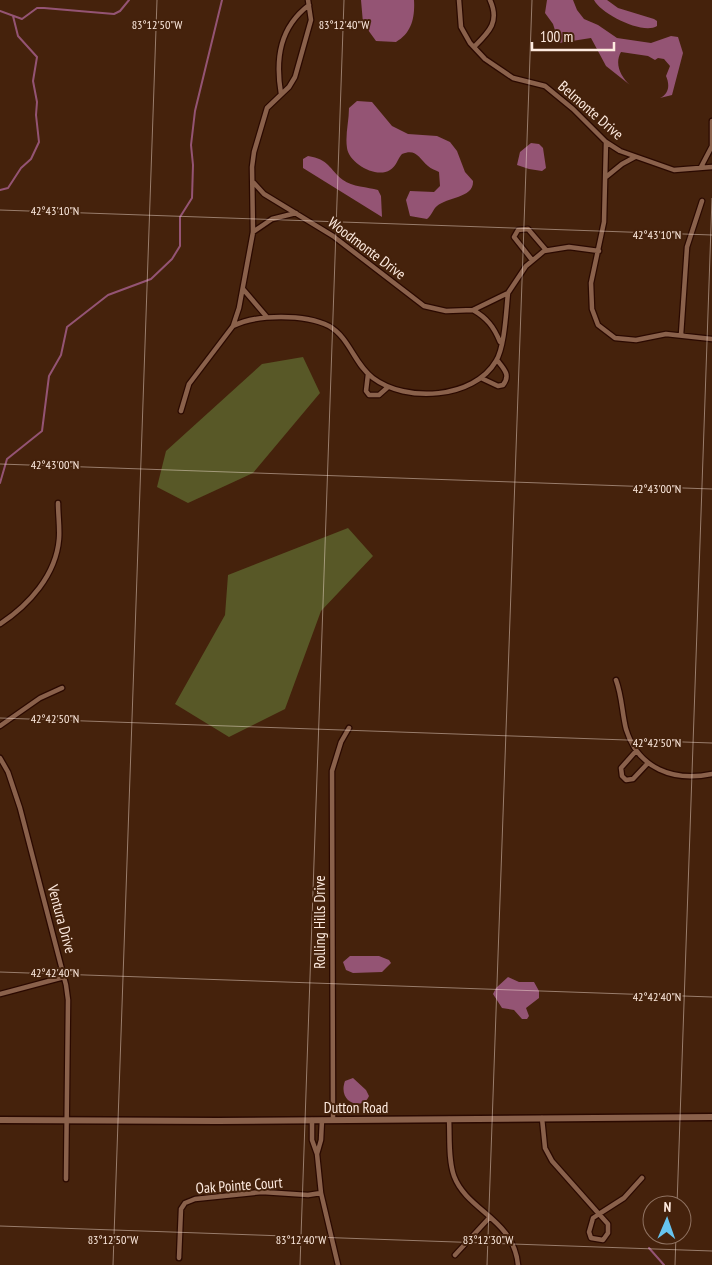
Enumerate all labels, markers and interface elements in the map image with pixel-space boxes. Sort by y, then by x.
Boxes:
text: 83°12'50"W [132,17,182,32]
text: 83°12'40"W [319,17,369,32]
scale bar [532,20,614,52]
text: 100 m [540,27,573,46]
street label: Belmonte Drive [554,77,628,143]
text: 42°43'10"N [31,203,79,218]
street label: Woodmonte Drive [324,213,410,283]
text: 42°43'10"N [633,227,681,242]
text: 42°43'00"N [31,457,79,472]
text: 42°43'00"N [633,481,681,496]
text: 42°42'50"N [31,711,79,726]
text: 42°42'50"N [633,735,681,750]
street label: Rolling Hills Drive [310,875,329,969]
street label: Ventura Drive [43,882,80,955]
text: 42°42'40"N [31,965,79,980]
text: 42°42'40"N [633,989,681,1004]
street label: Dutton Road [324,1098,388,1117]
street label: Oak Pointe Court [195,1172,283,1198]
north arrow [642,1195,692,1245]
text: N [663,1198,672,1216]
text: 83°12'50"W [88,1232,138,1247]
text: 83°12'40"W [276,1232,326,1247]
text: 83°12'30"W [463,1232,513,1247]

